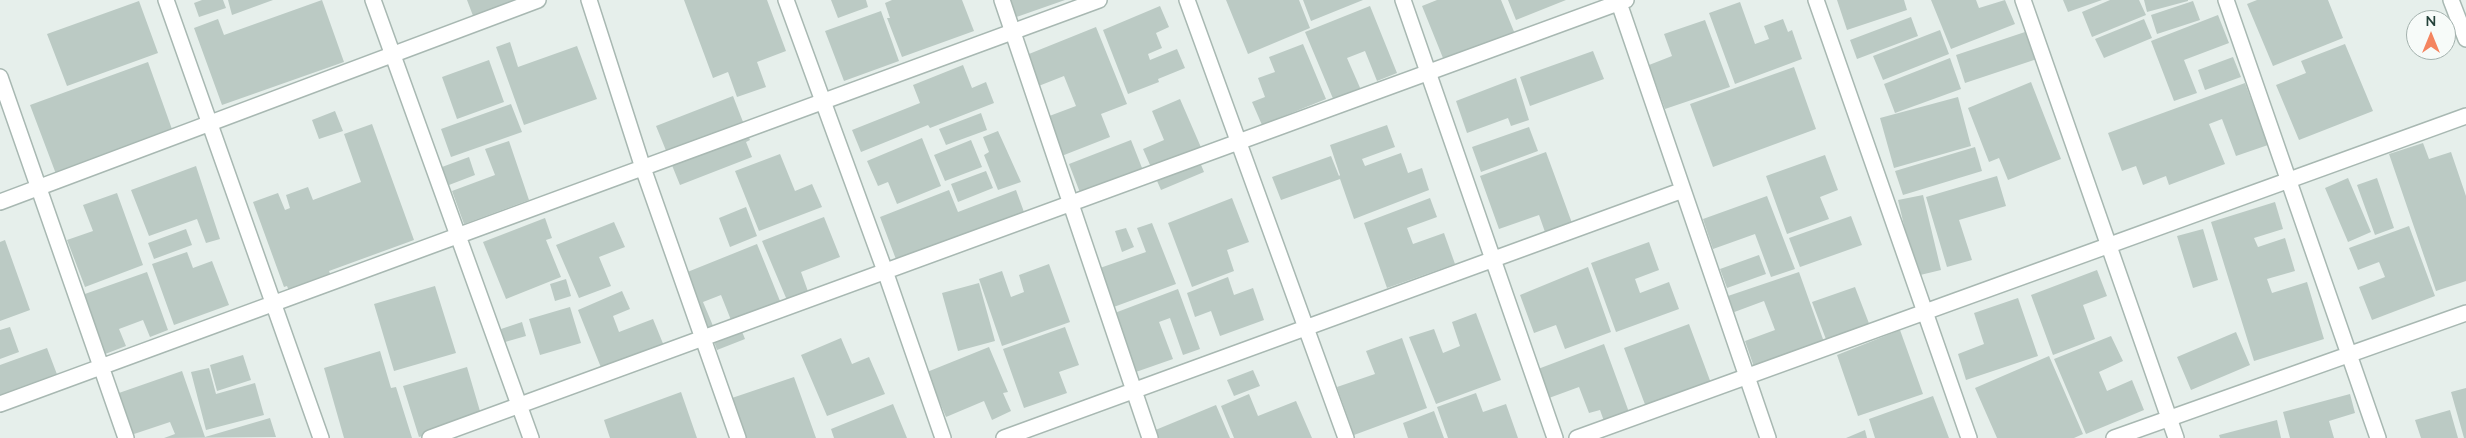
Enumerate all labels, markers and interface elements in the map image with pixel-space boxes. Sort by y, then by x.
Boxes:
north arrow [2406,10,2456,60]
text: N [2426,12,2436,29]

